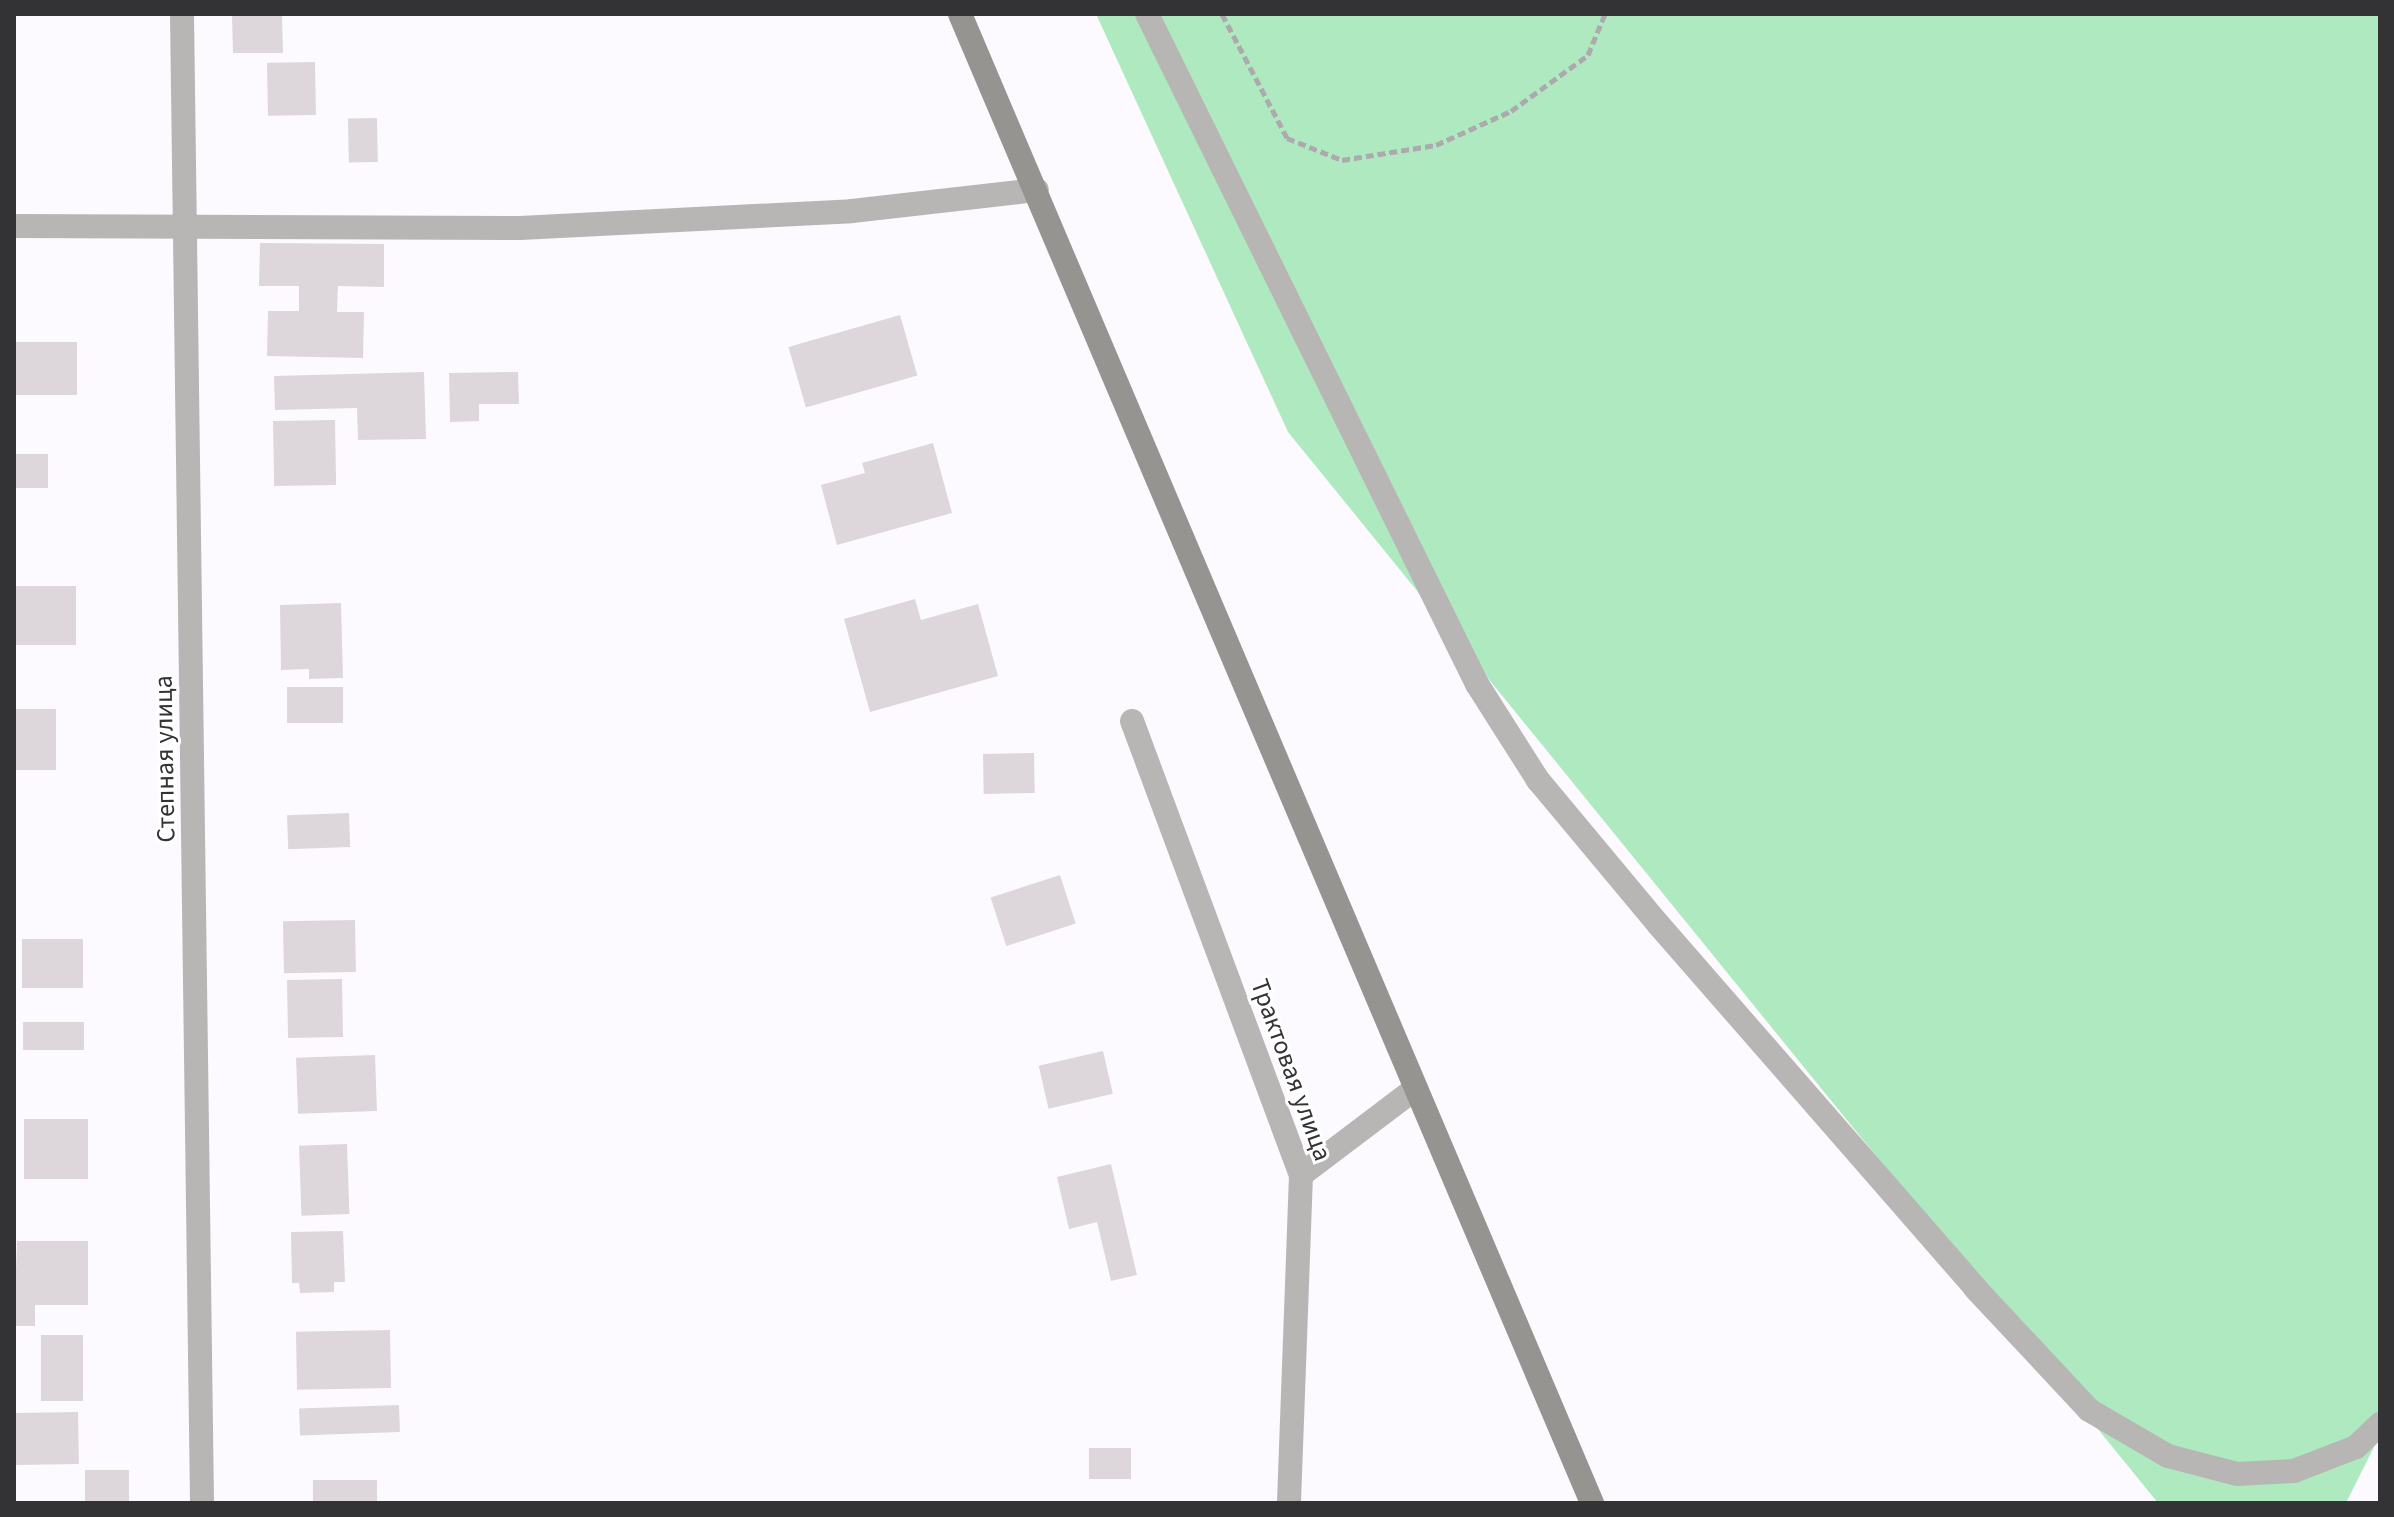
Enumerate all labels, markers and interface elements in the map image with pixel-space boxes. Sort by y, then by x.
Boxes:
street label: Степная улица [148,675,182,843]
street label: Трактовая улица [1244,975,1338,1165]

